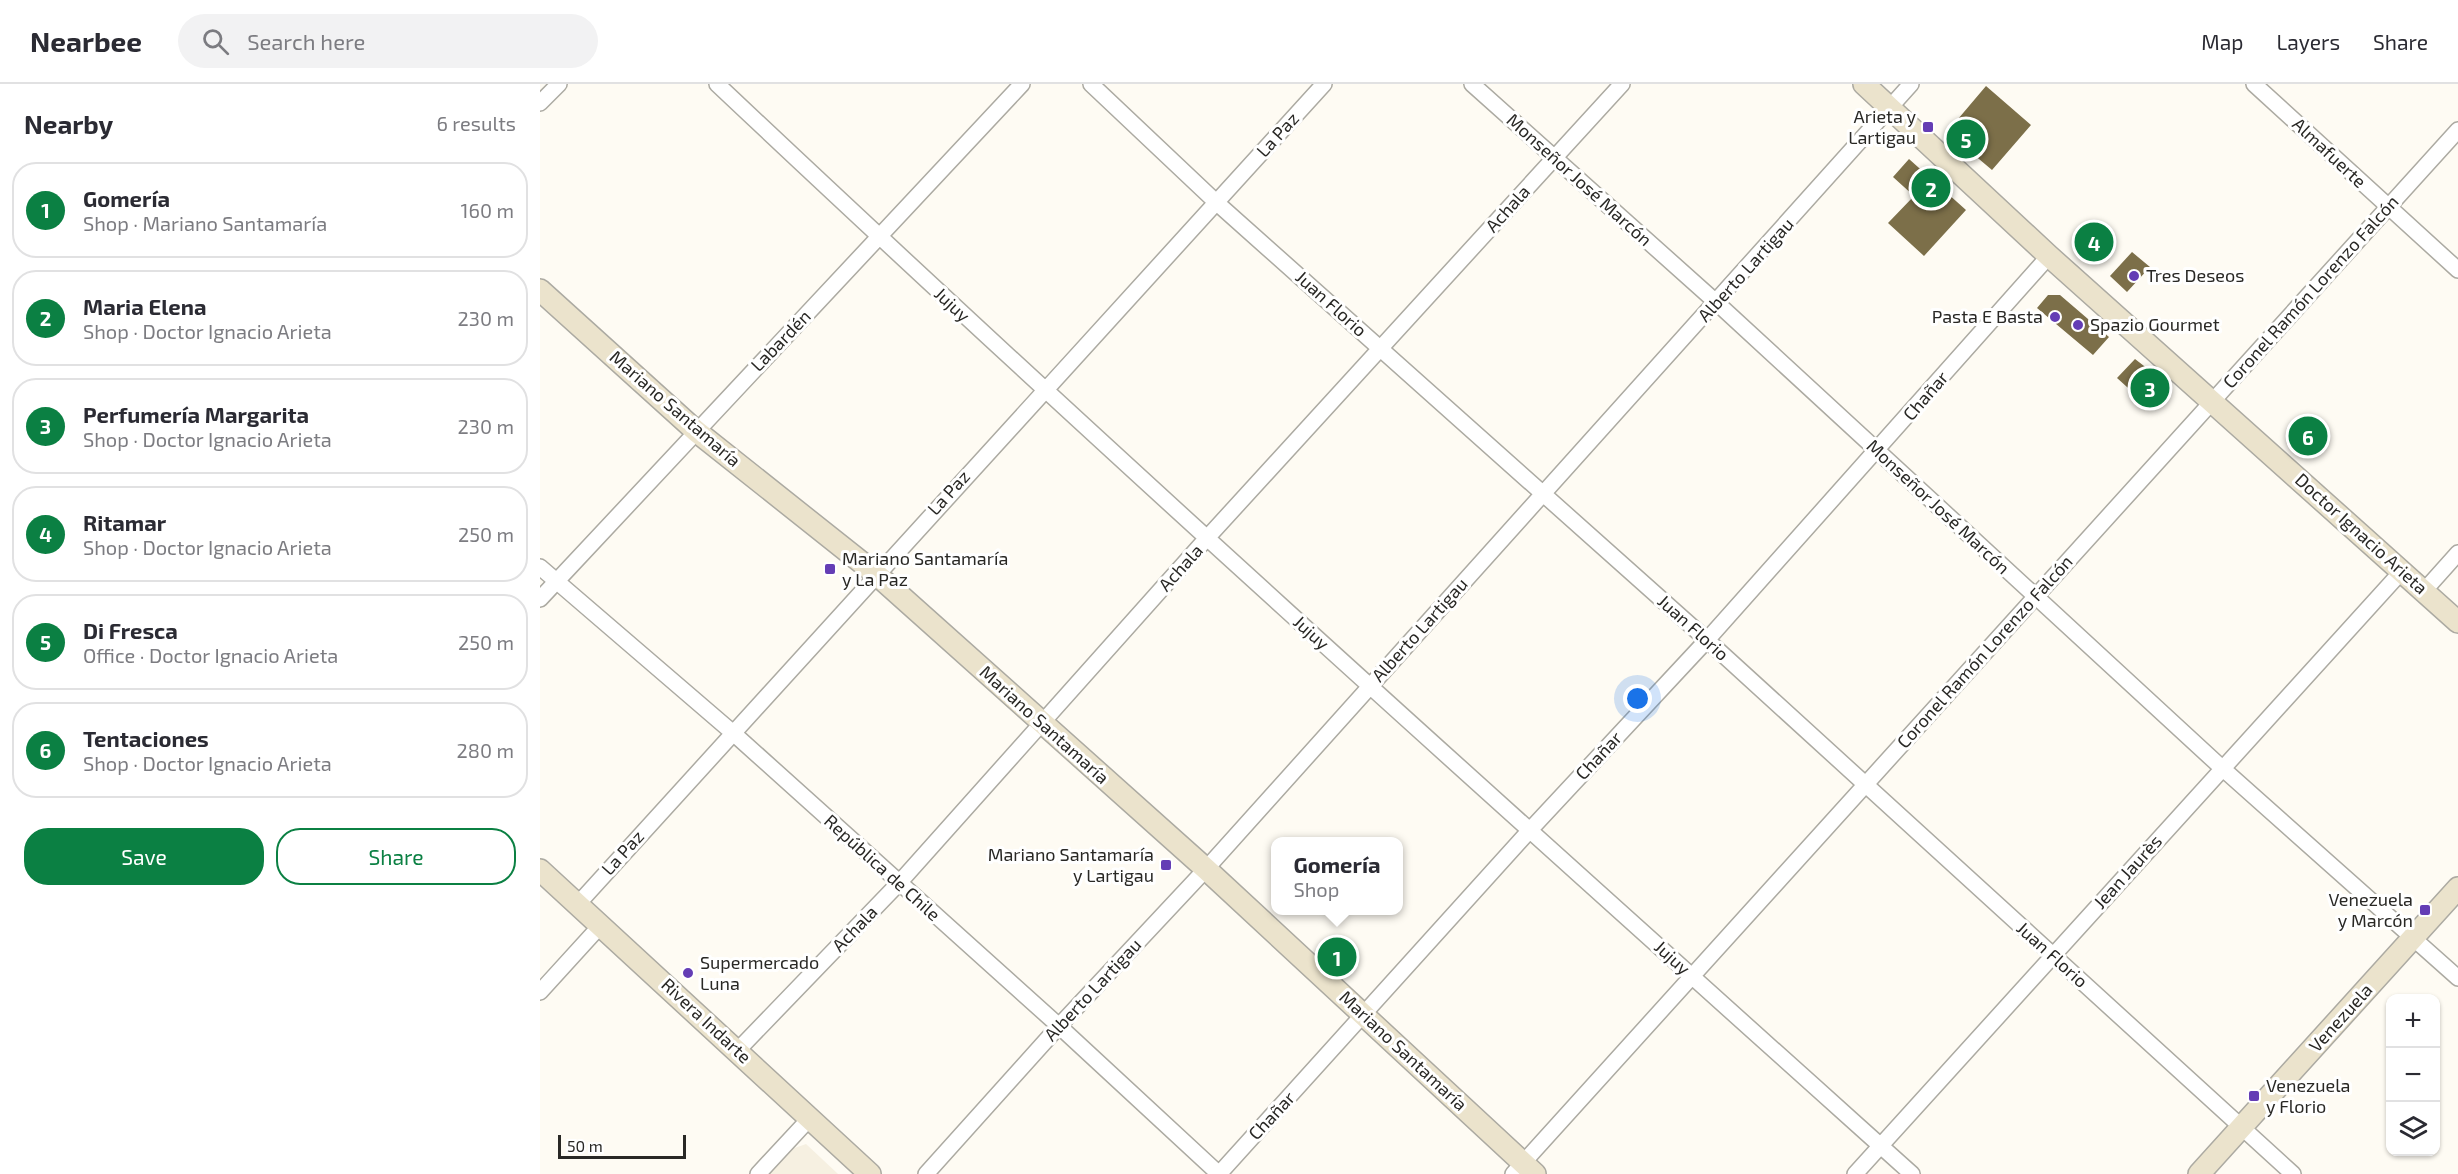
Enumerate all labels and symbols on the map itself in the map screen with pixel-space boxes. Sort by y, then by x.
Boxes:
place label: Arieta y Lartigau [1848,105,1916,148]
street label: La Paz [1251,107,1303,161]
street label: Monseñor José Marcón [1503,108,1657,250]
street label: Almafuerte [2288,113,2371,192]
pin: 5 [1946,116,1986,162]
marker: Arieta y Lartigau [1921,120,1935,134]
pin: 2 [1912,166,1950,210]
street label: Achala [1480,180,1534,236]
street label: Coronel Ramón Lorenzo Falcón [2218,190,2403,392]
street label: Alberto Lartigau [1693,213,1798,326]
pin: 4 [2074,220,2114,264]
place label: Tres Deseos [2146,264,2244,286]
street label: Juan Florio [1292,266,1372,341]
marker: Tres Deseos [2127,269,2141,283]
street label: Jujuy [930,282,975,327]
street label: Labardén [746,305,815,376]
place label: Pasta E Basta [1932,305,2043,327]
marker: Pasta E Basta [2048,310,2062,324]
place label: Spazio Gourmet [2090,313,2220,335]
marker: Spazio Gourmet [2071,318,2085,332]
street label: Mariano Santamaría [606,345,746,471]
street label: Chañar [1898,366,1953,425]
pin: 3 [2130,366,2170,410]
pin: 6 [2288,414,2328,458]
street label: Monseñor José Marcón [1863,434,2015,578]
street label: La Paz [922,465,974,519]
street label: Doctor Ignacio Arieta [2291,468,2432,598]
street label: Achala [1153,539,1207,595]
place label: Mariano Santamaría y La Paz [842,547,1008,590]
street label: Coronel Ramón Lorenzo Falcón [1892,550,2077,752]
marker: Mariano Santamaría y La Paz [823,562,837,576]
street label: Alberto Lartigau [1367,573,1472,686]
street label: Juan Florio [1654,590,1734,665]
street label: Jujuy [1289,610,1334,654]
street label: Mariano Santamaría [975,660,1114,788]
your location [1623,684,1652,713]
street label: Chañar [1570,727,1626,784]
street label: República de Chile [820,809,945,925]
street label: La Paz [596,825,648,879]
street label: Jean Jaurès [2088,830,2166,913]
place label: Mariano Santamaría y Lartigau [988,843,1154,886]
marker: Mariano Santamaría y Lartigau [1159,858,1173,872]
place label: Venezuela y Marcón [2329,888,2413,931]
street label: Achala [827,901,881,956]
marker: Venezuela y Marcón [2418,903,2432,917]
street label: Juan Florio [2013,917,2093,992]
street label: Alberto Lartigau [1039,933,1146,1045]
pin: 1 [1318,934,1356,980]
street label: Jujuy [1650,935,1695,979]
place label: Supermercado Luna [700,951,819,994]
marker: Supermercado Luna [681,966,695,980]
street label: Rivera Indarte [657,973,756,1068]
street label: Venezuela [2304,979,2377,1056]
street label: Mariano Santamaría [1335,986,1472,1115]
place label: Venezuela y Florio [2266,1074,2350,1117]
street label: Chañar [1243,1087,1299,1144]
marker: Venezuela y Florio [2247,1089,2261,1103]
scale bar [558,1132,686,1160]

